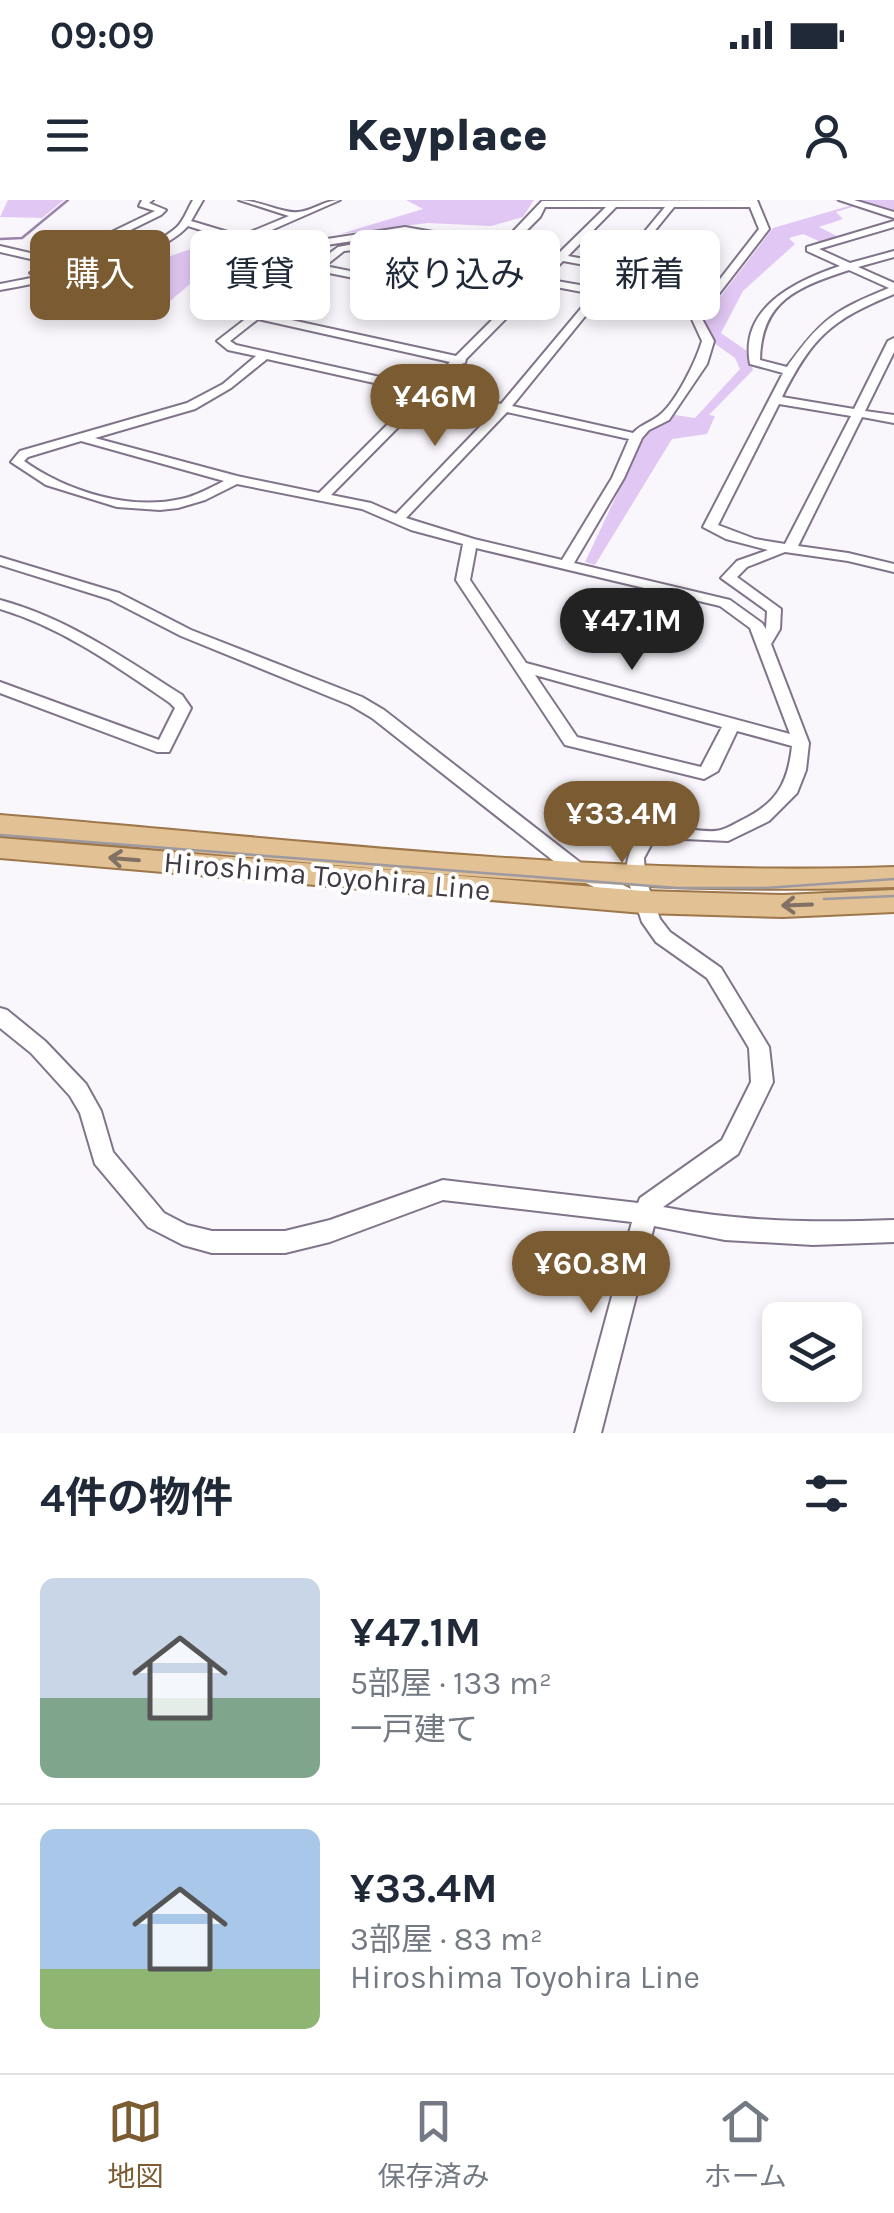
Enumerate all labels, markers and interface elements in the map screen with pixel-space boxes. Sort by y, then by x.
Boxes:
text: 09:09 [50,13,155,58]
icon: menu [40,108,95,163]
icon: person [799,108,854,163]
text: Keyplace [346,109,548,161]
chip: 購入 [30,230,170,320]
chip: 賃貸 [190,230,330,320]
chip: 絞り込み [350,230,560,320]
chip: 新着 [580,230,720,320]
pin: ¥46M [376,364,494,449]
text: ¥46M [392,378,478,415]
pin: ¥47.1M [551,588,713,673]
text: ¥47.1M [582,602,682,639]
pin: ¥33.4M [541,781,703,866]
text: ¥33.4M [566,795,678,832]
street label: Hiroshima Toyohira Line [162,844,492,908]
one-way arrow [108,849,140,868]
one-way arrow [781,896,813,915]
pin: ¥60.8M [510,1231,672,1316]
text: ¥60.8M [534,1245,648,1282]
map controls [762,1302,862,1402]
button: layers [762,1302,862,1402]
icon: filters [799,1466,854,1521]
text: 4件の物件 [40,1473,233,1523]
text: ¥47.1M [350,1607,481,1657]
icon: home [120,1618,240,1738]
text: 5部屋 · 133 m² [350,1665,552,1702]
text: 一戸建て [350,1711,478,1748]
text: ¥33.4M [350,1863,498,1913]
icon: home [120,1869,240,1989]
text: 3部屋 · 83 m² [350,1921,543,1958]
text: Hiroshima Toyohira Line [350,1959,700,1996]
tab: 地図 [107,2094,163,2194]
tab: 保存済み [377,2094,489,2194]
tab: ホーム [704,2094,787,2194]

